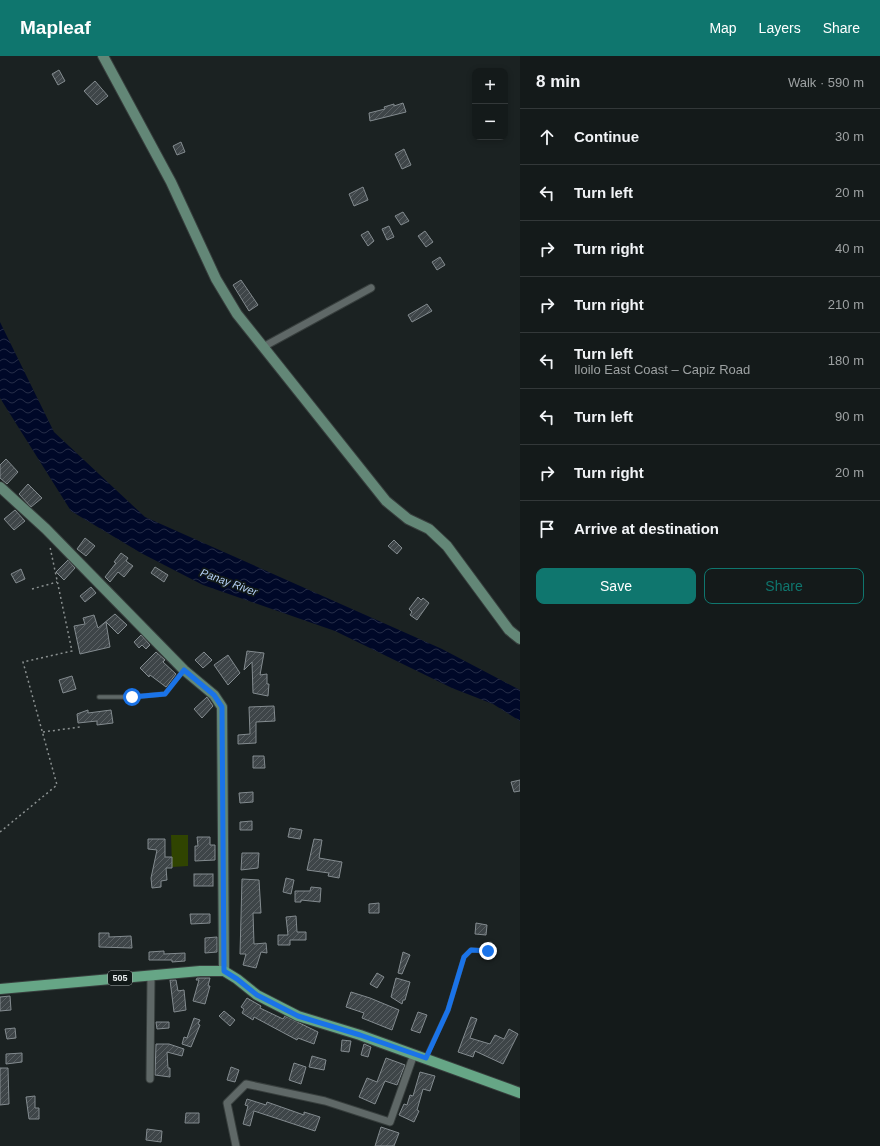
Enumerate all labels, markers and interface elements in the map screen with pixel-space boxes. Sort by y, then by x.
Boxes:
text: Mapleaf [20,17,91,38]
text: Map [709,20,737,36]
text: Layers [759,20,801,36]
text: Share [823,20,860,36]
map controls [472,68,508,140]
button: + [472,68,508,104]
text: 8 min [536,72,580,91]
text: Walk · 590 m [788,75,864,90]
button: − [472,104,508,140]
icon: ahead [536,126,558,148]
text: Continue [574,128,639,145]
text: 30 m [835,129,864,144]
icon: left [536,182,558,204]
text: Turn left [574,184,633,201]
text: 20 m [835,185,864,200]
icon: right [536,238,558,260]
text: Turn right [574,240,644,257]
text: 40 m [835,241,864,256]
icon: right [536,294,558,316]
text: Turn right [574,296,644,313]
text: 210 m [828,297,864,312]
text: Turn left [574,345,633,362]
icon: left [536,350,558,372]
text: 180 m [828,353,864,368]
text: Iloilo East Coast – Capiz Road [574,362,750,377]
icon: left [536,406,558,428]
text: Turn left [574,408,633,425]
text: 90 m [835,409,864,424]
icon: right [536,462,558,484]
text: Turn right [574,464,644,481]
text: 20 m [835,465,864,480]
icon: arrive [536,518,558,540]
text: Arrive at destination [574,520,719,537]
water label: Panay River [199,566,260,598]
button: Save [536,568,696,604]
button: Share [704,568,864,604]
route start [123,688,141,706]
route end [479,942,497,960]
road number: 505 [108,971,132,985]

